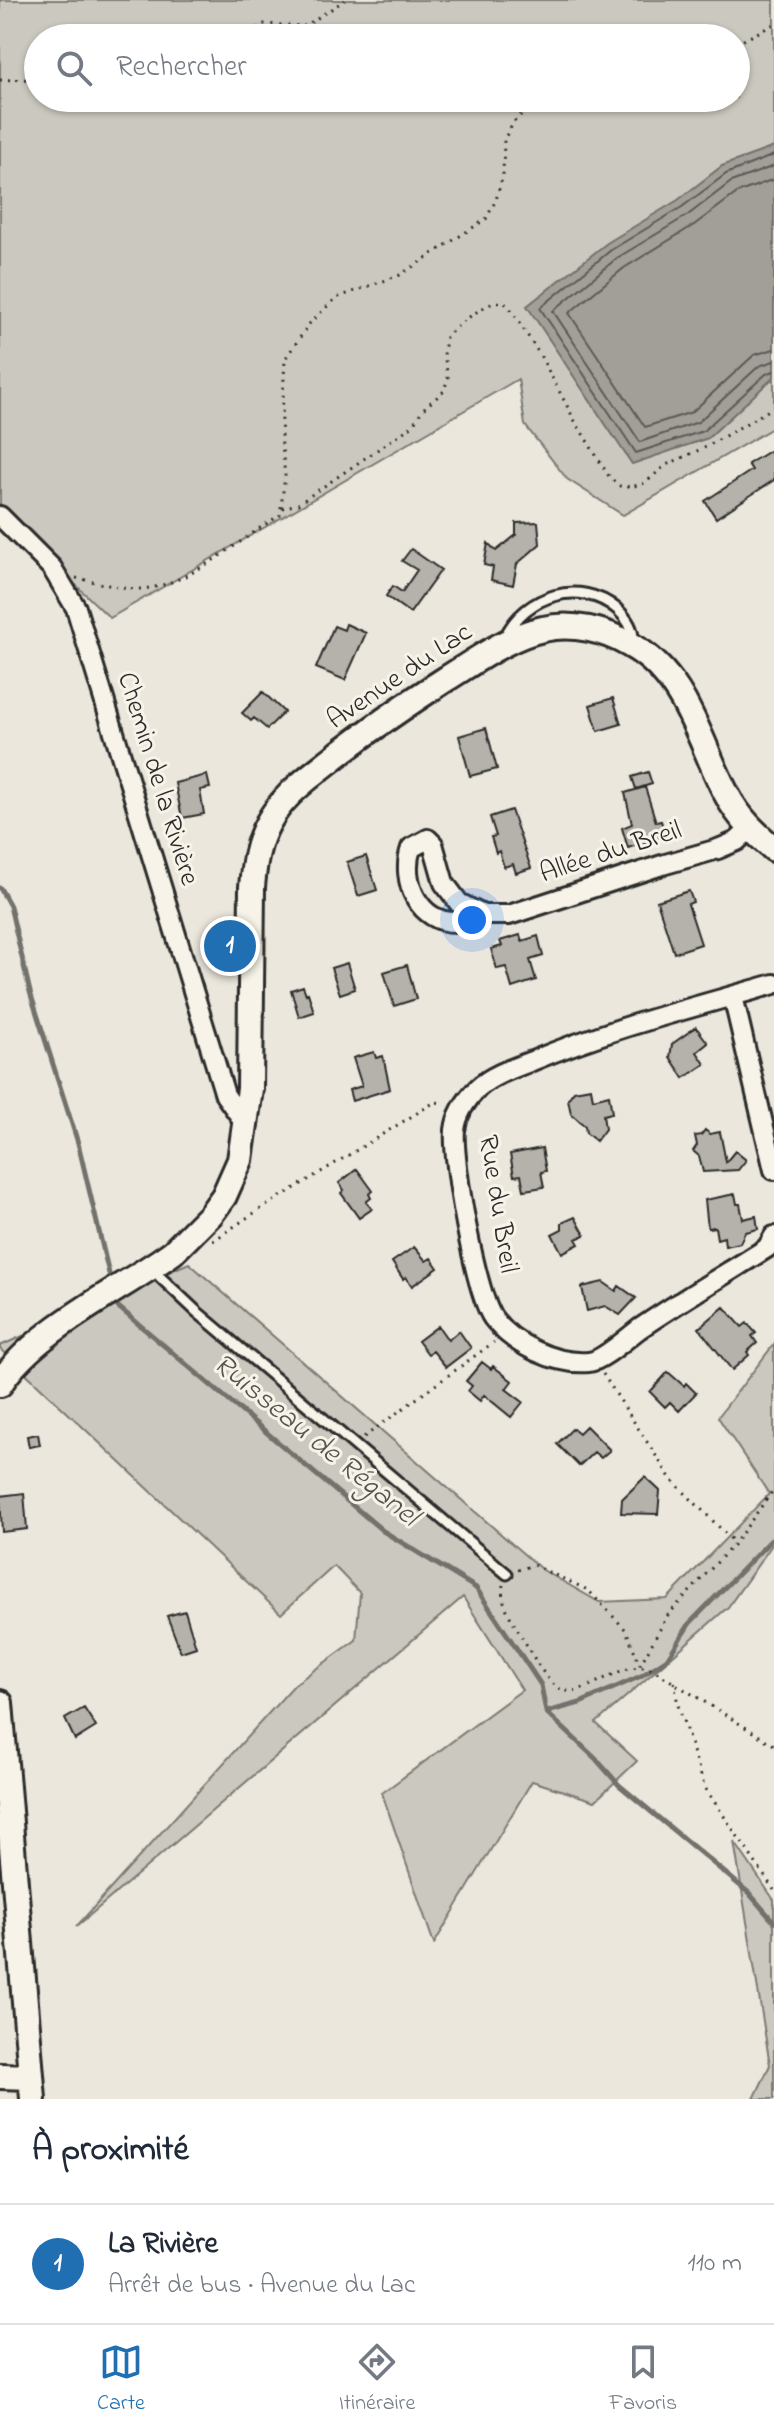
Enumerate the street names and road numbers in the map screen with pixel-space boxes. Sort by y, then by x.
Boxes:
street label: Avenue du Lac [319,613,481,741]
street label: Chemin de la Rivière [105,667,209,891]
street label: Allée du Breil [535,811,687,895]
street label: Rue du Breil [466,1132,528,1276]

